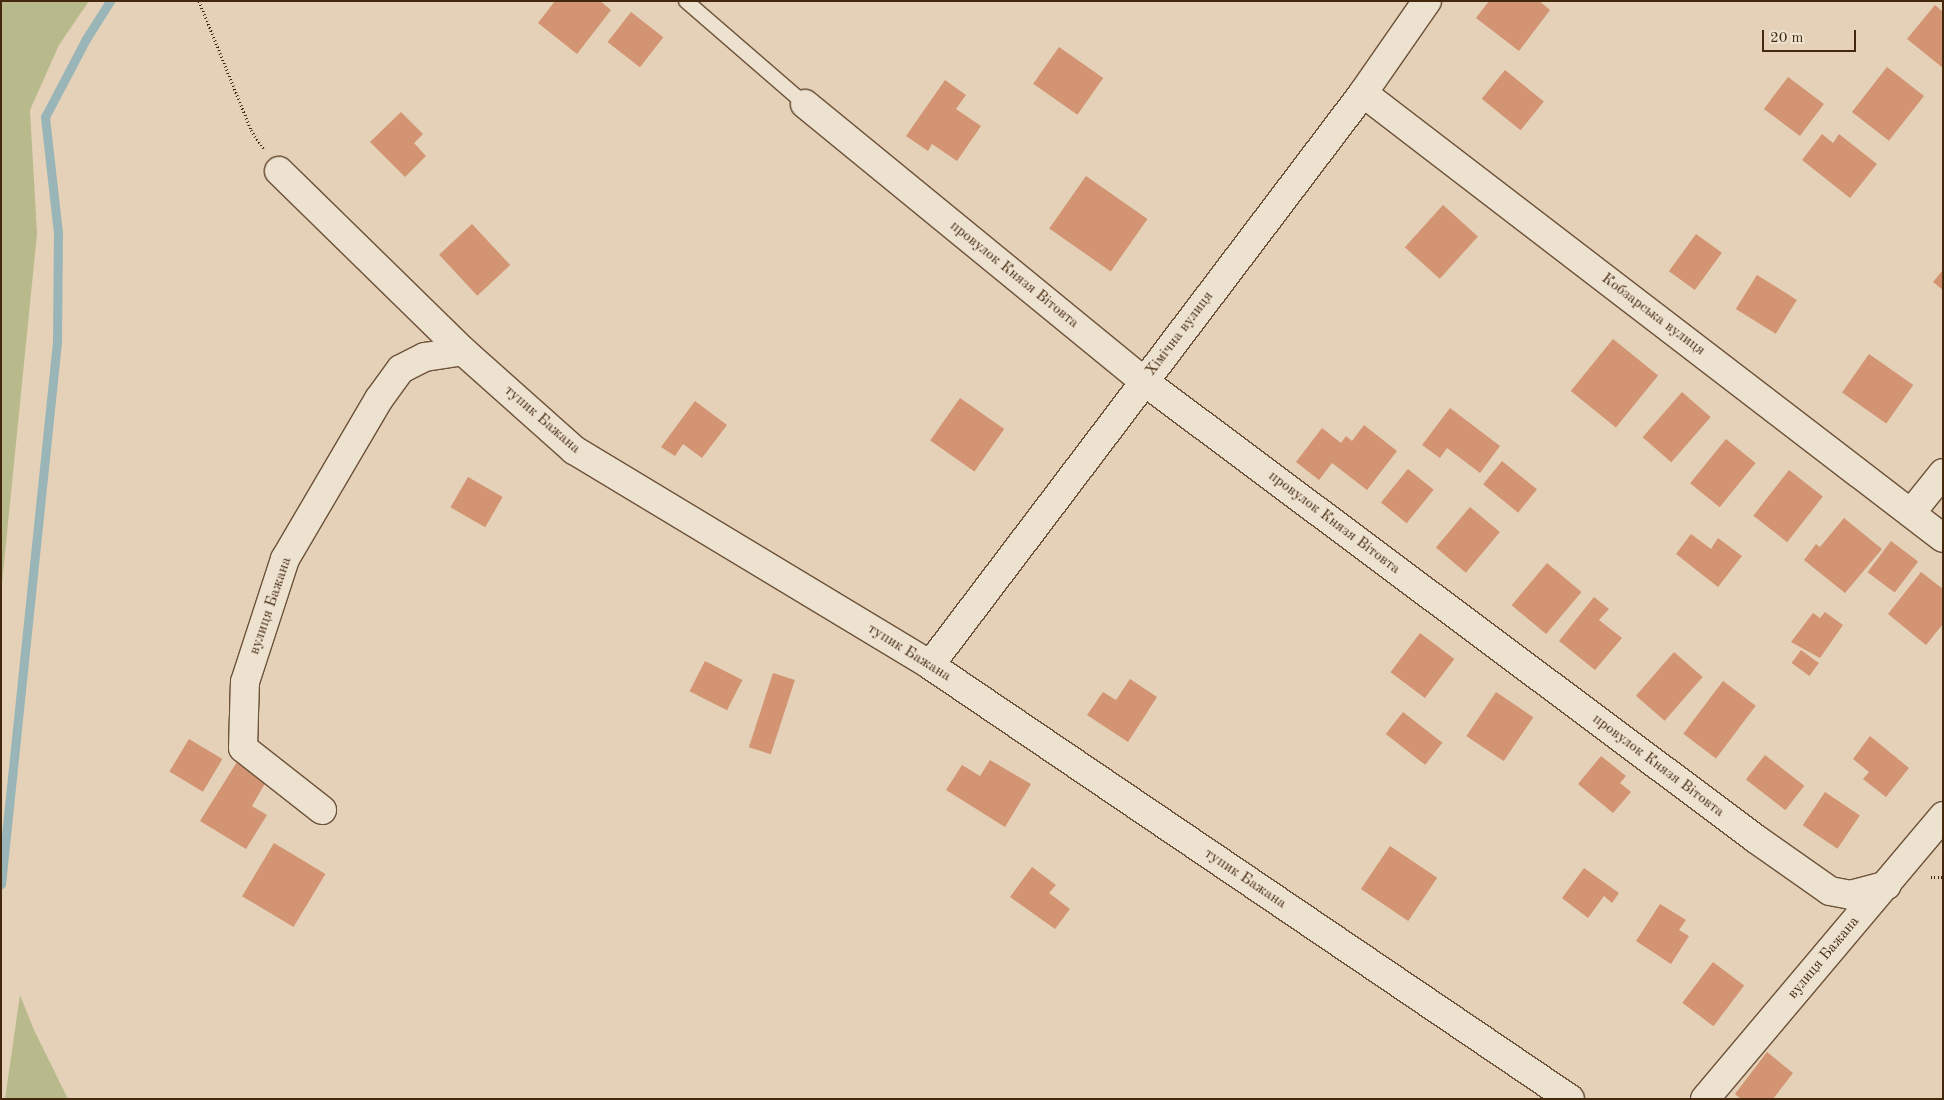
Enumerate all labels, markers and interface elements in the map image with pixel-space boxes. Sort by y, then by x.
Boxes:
scale bar [1764,20,1858,52]
text: 20 m [1770,31,1804,46]
street label: провулок Князя Вітовта [946,217,1082,333]
street label: Кобзарська вулиця [1598,270,1708,360]
street label: Хімічна вулиця [1142,288,1218,380]
street label: тупик Бажана [500,382,584,458]
street label: провулок Князя Вітовта [1264,468,1404,578]
street label: вулиця Бажана [246,555,296,657]
street label: тупик Бажана [864,620,954,686]
street label: провулок Князя Вітовта [1588,711,1728,821]
street label: тупик Бажана [1201,845,1289,913]
street label: вулиця Бажана [1784,913,1864,1003]

